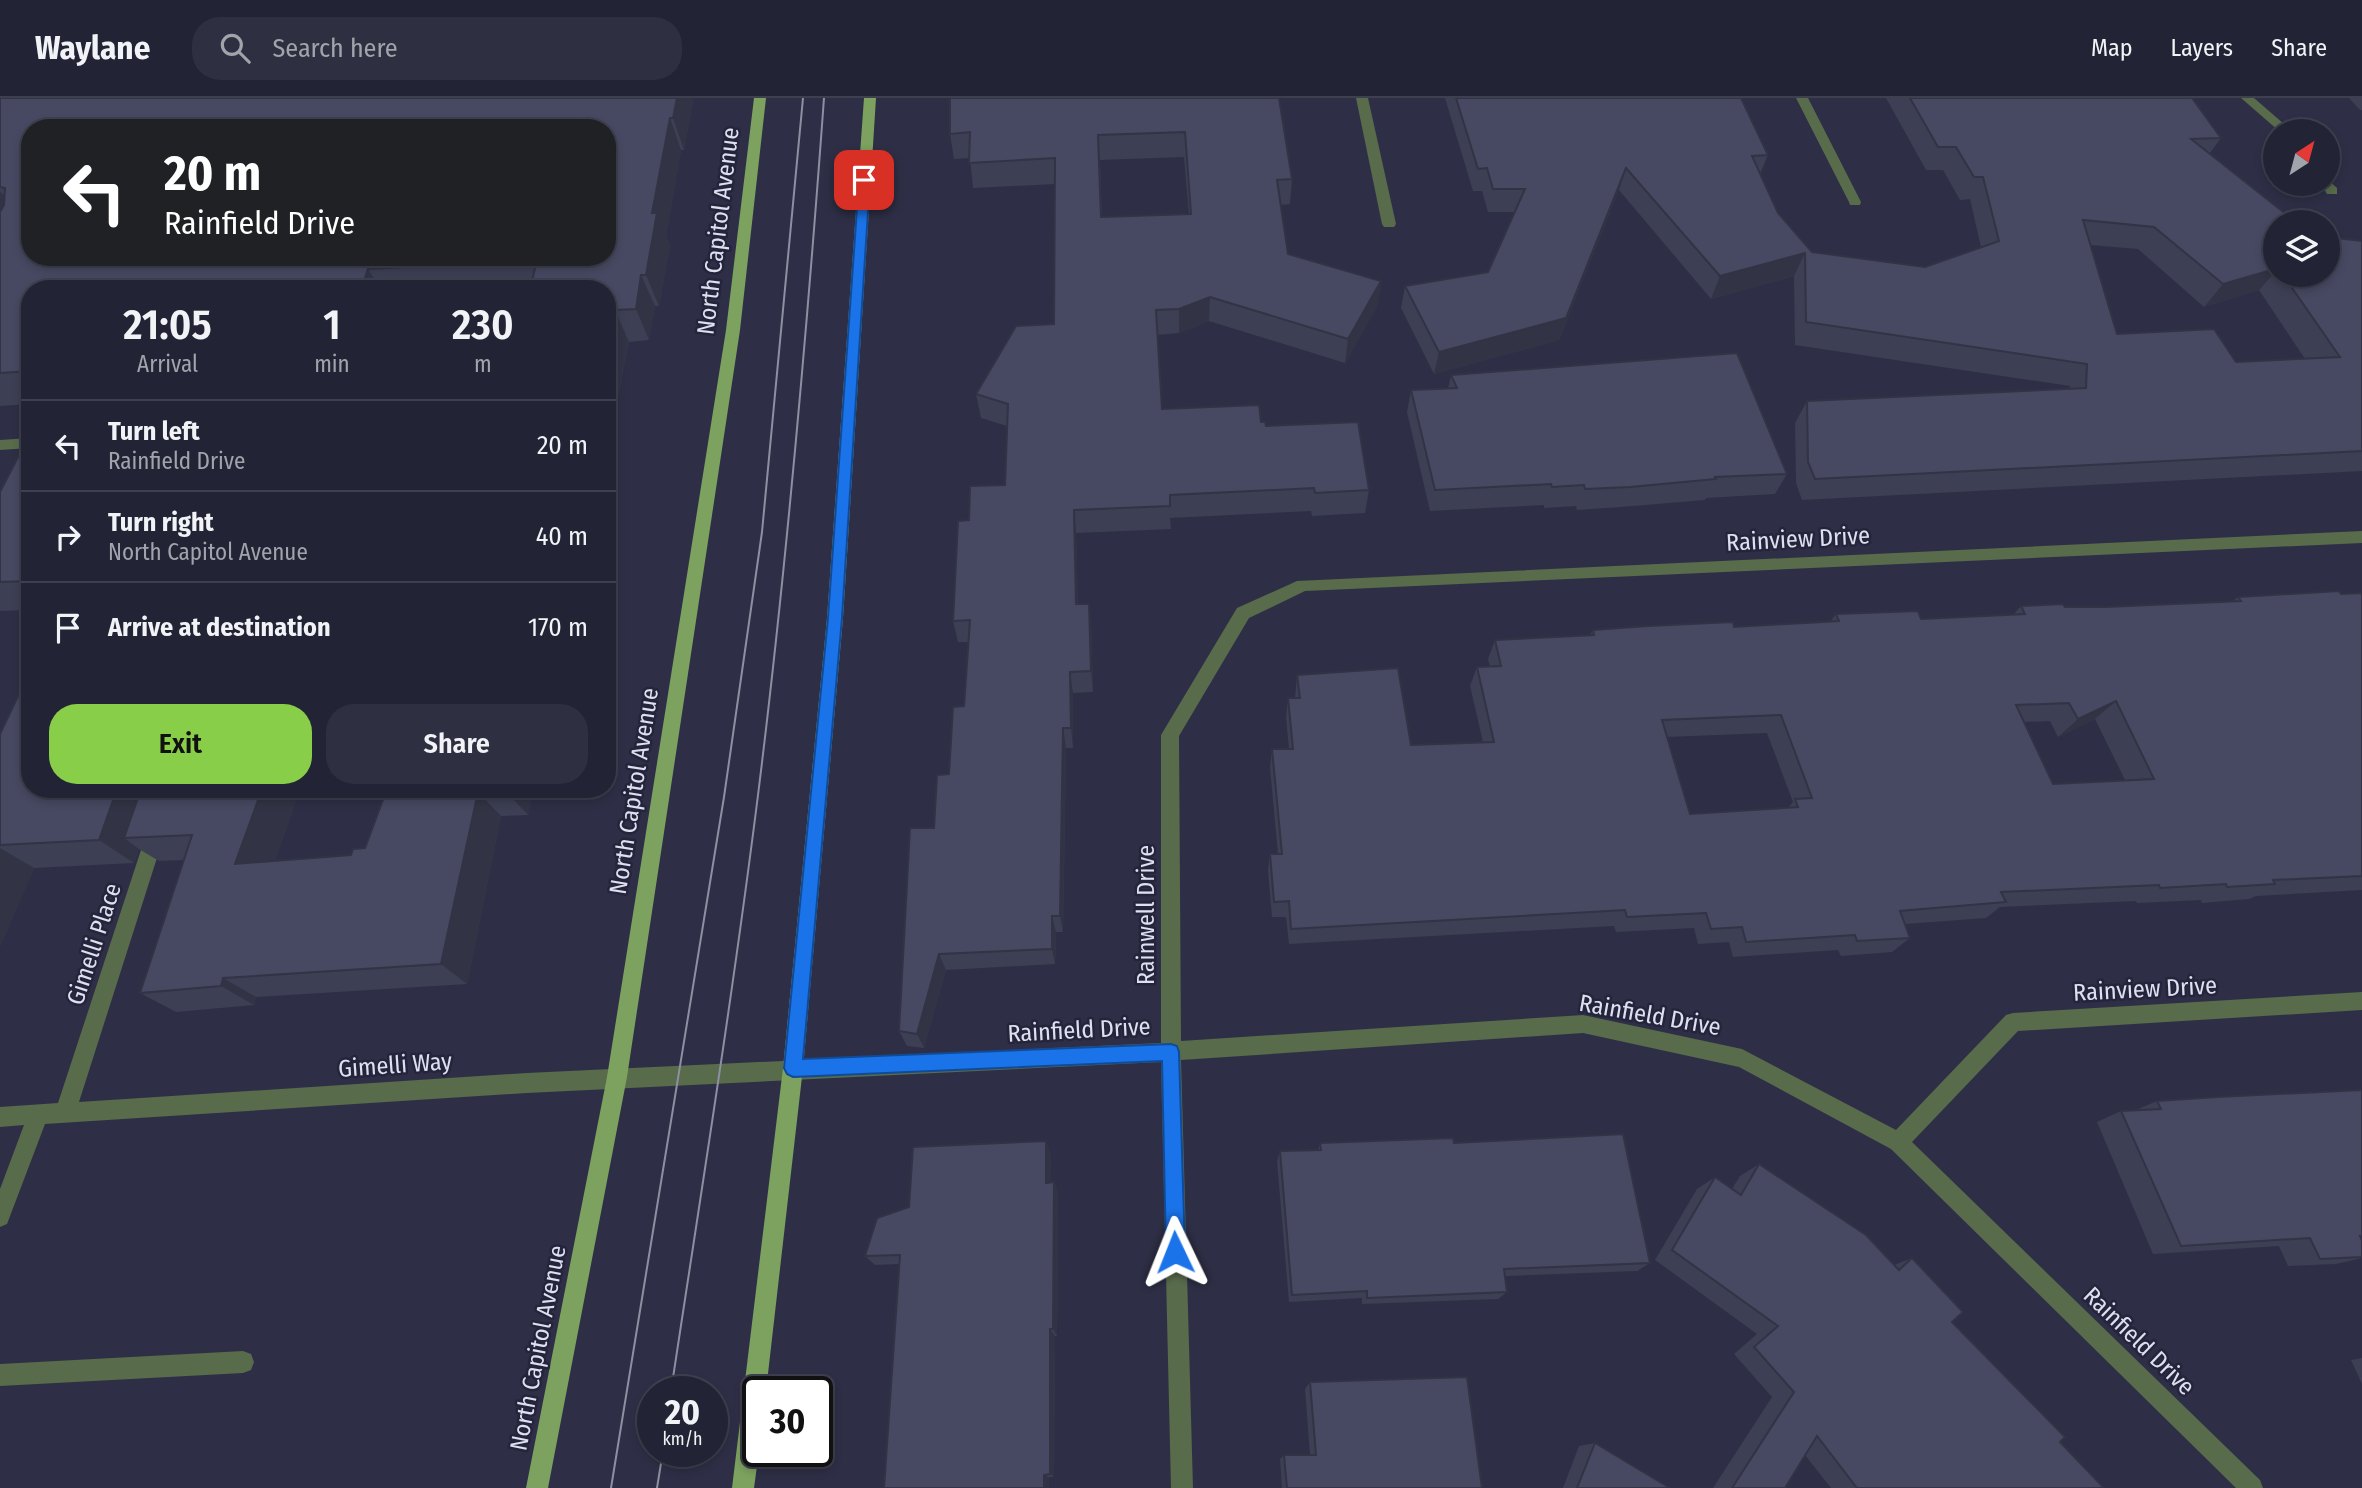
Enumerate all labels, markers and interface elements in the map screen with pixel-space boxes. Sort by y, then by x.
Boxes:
search box [192,17,682,80]
text: Waylane [35,28,150,68]
icon: search [216,29,254,67]
text: Search here [272,33,398,64]
text: Map [2091,34,2133,62]
text: Layers [2171,34,2233,62]
text: Share [2271,34,2327,62]
north arrow [2263,119,2340,196]
map controls [2263,119,2340,287]
street label: North Capitol Avenue [691,126,745,336]
text: 20 m [164,144,261,203]
icon: left [49,147,140,238]
pin [834,150,894,210]
icon: arrive [845,161,883,199]
text: Rainfield Drive [164,204,355,242]
button: layers [2263,210,2340,287]
text: 21:05 [123,300,212,350]
text: 1 [323,300,341,350]
text: 230 [452,300,514,350]
text: Arrival [137,350,198,378]
text: min [314,350,350,378]
text: m [474,350,492,378]
text: Turn left [108,416,200,447]
icon: left [49,427,87,465]
text: 20 m [537,430,588,461]
text: Rainfield Drive [108,447,245,475]
text: Turn right [108,507,214,538]
icon: right [49,518,87,556]
text: 40 m [536,521,588,552]
street label: Rainview Drive [1725,521,1871,557]
text: North Capitol Avenue [108,538,308,566]
icon: arrive [49,609,87,647]
text: Arrive at destination [108,612,331,643]
text: 170 m [528,612,588,643]
street label: North Capitol Avenue [604,686,664,896]
button: Exit [49,704,312,784]
button: Share [326,704,588,784]
street label: Rainwell Drive [1132,845,1160,985]
street label: Gimelli Place [61,880,127,1008]
street label: Rainview Drive [2072,971,2218,1007]
street label: Rainfield Drive [1577,989,1723,1041]
street label: Rainfield Drive [1007,1012,1151,1048]
street label: Gimelli Way [337,1047,453,1083]
position arrow [1138,1215,1212,1289]
street label: North Capitol Avenue [504,1243,572,1453]
street label: Rainfield Drive [2078,1281,2200,1401]
speed limit sign: 30 [742,1376,833,1467]
text: 20 [665,1391,700,1433]
text: km/h [662,1428,703,1450]

